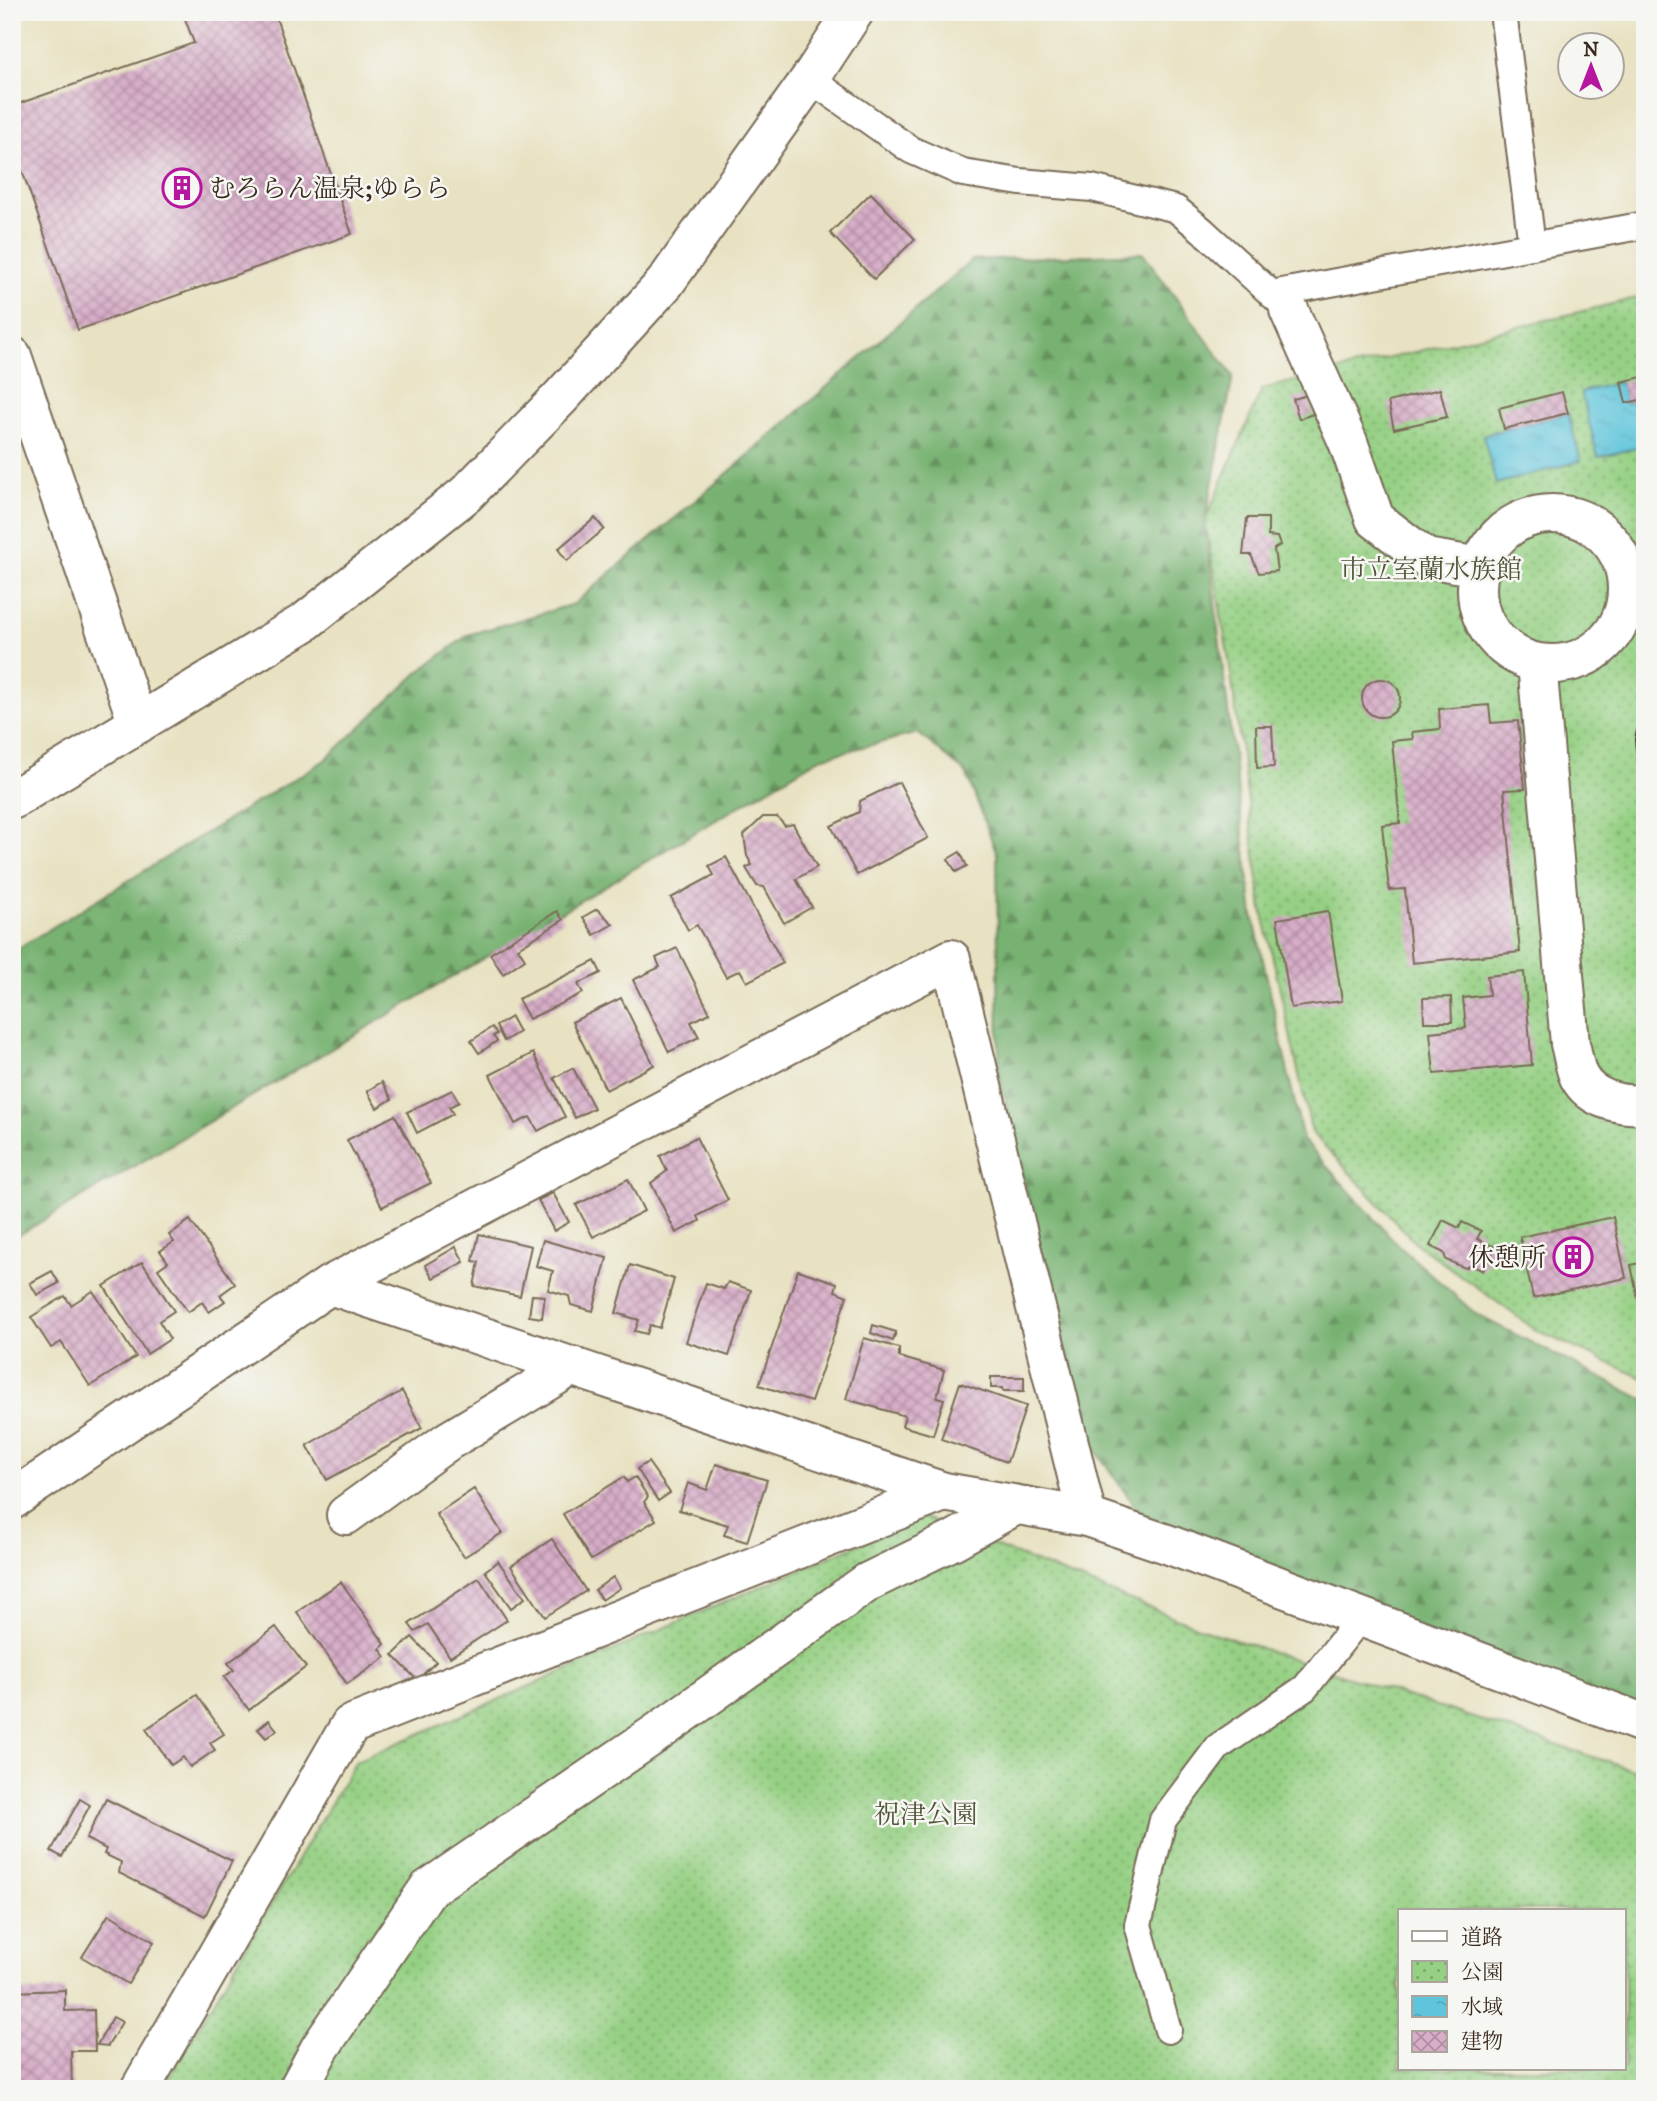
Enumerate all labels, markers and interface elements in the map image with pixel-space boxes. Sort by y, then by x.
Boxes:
north arrow [1556,32,1626,102]
text: N [1583,39,1599,62]
building icon: むろらん温泉;ゆらら [161,167,203,209]
place label: むろらん温泉;ゆらら [209,173,451,206]
park label: 市立室蘭水族館 [1340,554,1522,587]
building icon: 休憩所 [1552,1236,1594,1278]
place label: 休憩所 [1468,1242,1546,1275]
park label: 祝津公園 [874,1799,978,1832]
legend [1398,1909,1626,2070]
text: 道路 [1461,1925,1503,1951]
text: 公園 [1461,1960,1503,1986]
text: 水域 [1461,1995,1503,2021]
text: 建物 [1461,2029,1503,2055]

